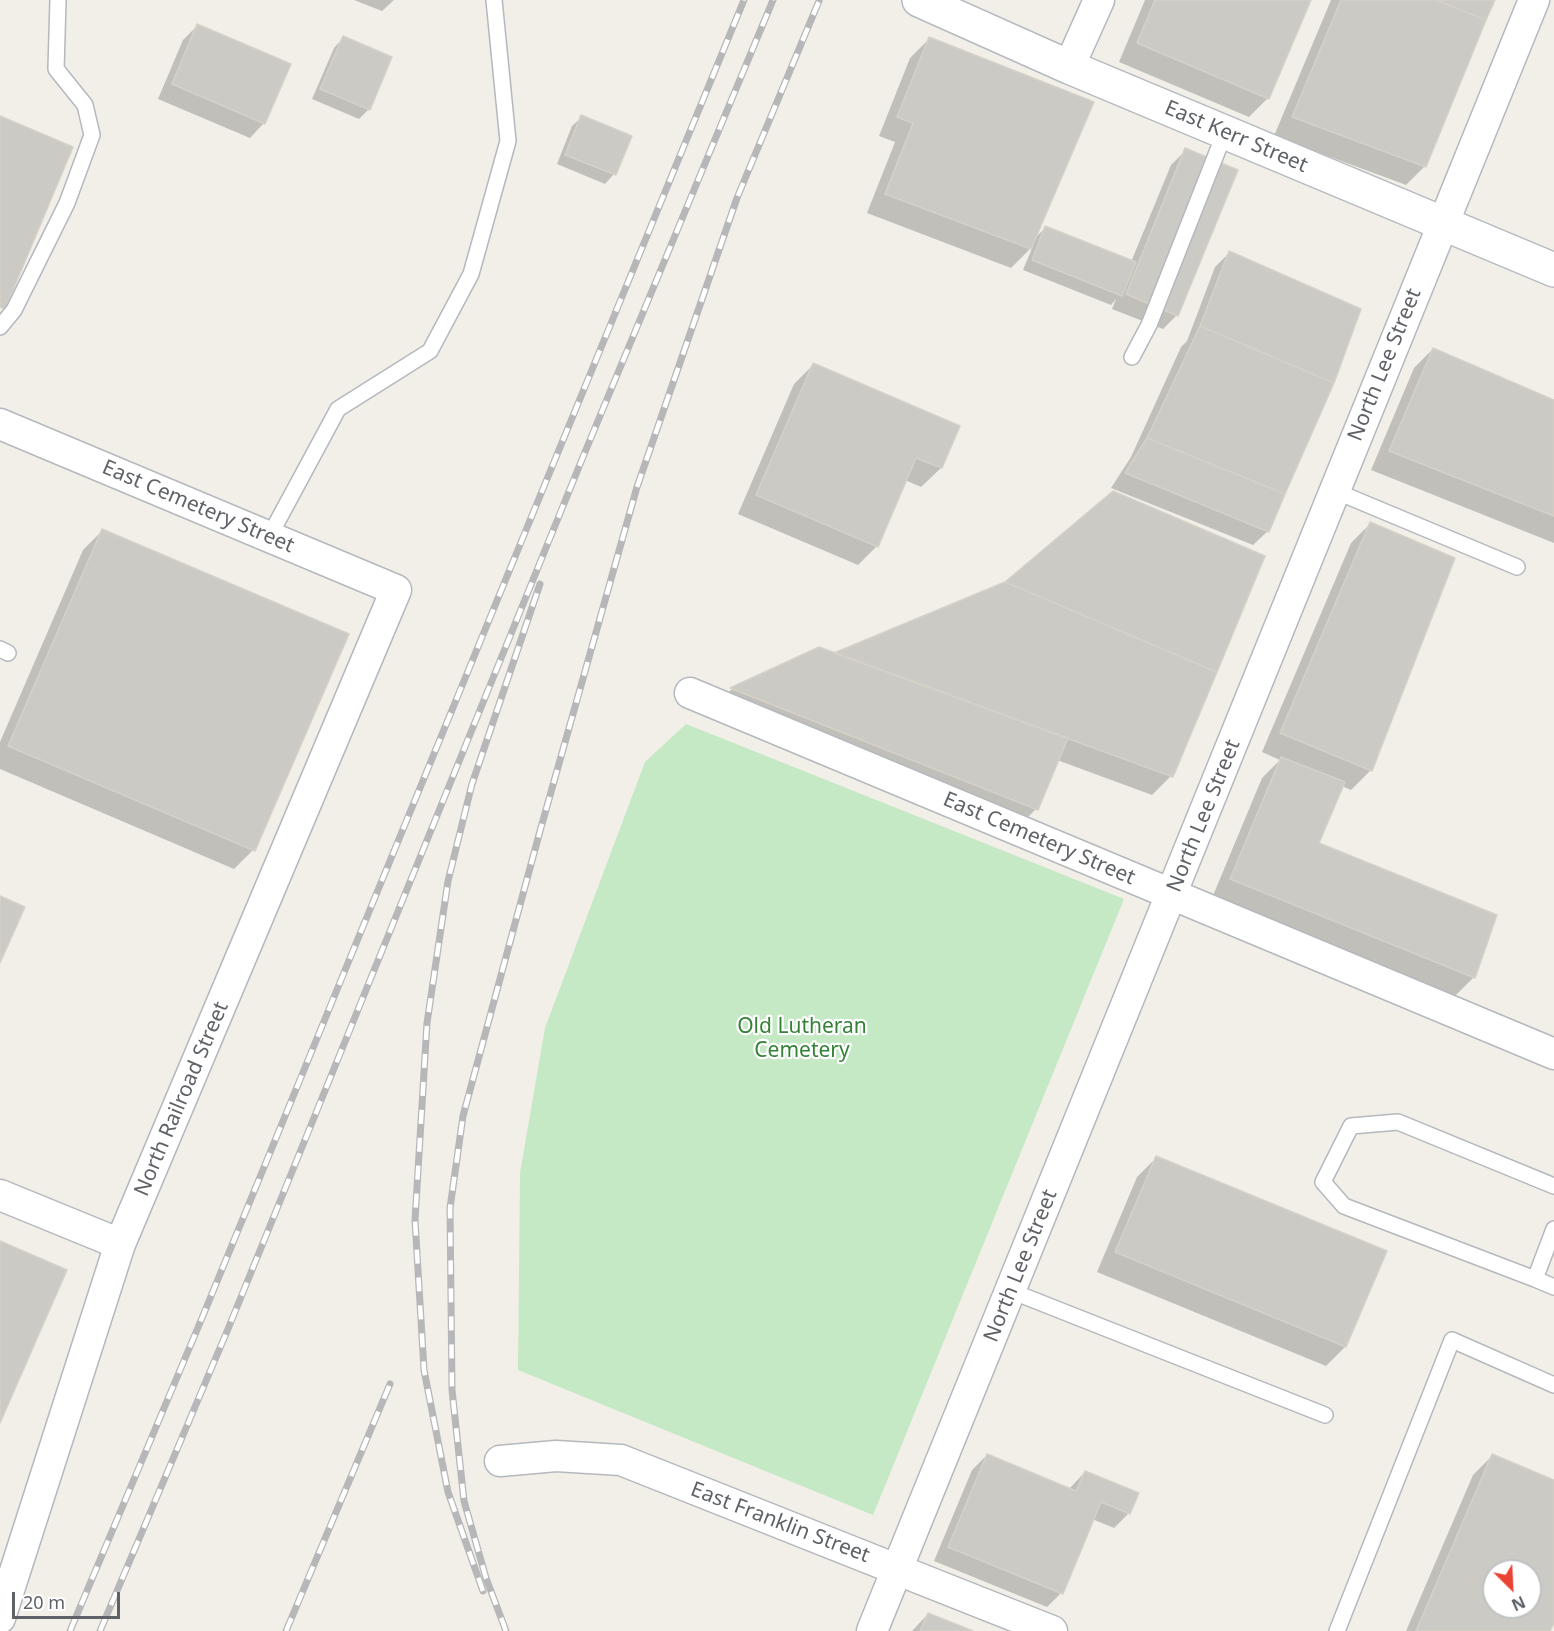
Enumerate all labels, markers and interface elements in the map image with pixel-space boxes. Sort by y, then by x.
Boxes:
street label: East Kerr Street [1161,96,1311,178]
street label: North Lee Street [1343,285,1427,445]
street label: East Cemetery Street [98,455,298,559]
street label: North Lee Street [1162,736,1246,896]
street label: East Cemetery Street [939,787,1139,891]
street label: North Railroad Street [130,998,234,1200]
park label: Old Lutheran Cemetery [737,1014,867,1064]
street label: North Lee Street [979,1186,1063,1346]
street label: East Franklin Street [687,1477,873,1569]
north arrow [1482,1559,1542,1619]
scale bar [15,1580,123,1618]
text: 20 m [23,1590,65,1614]
text: N [1508,1591,1529,1616]

